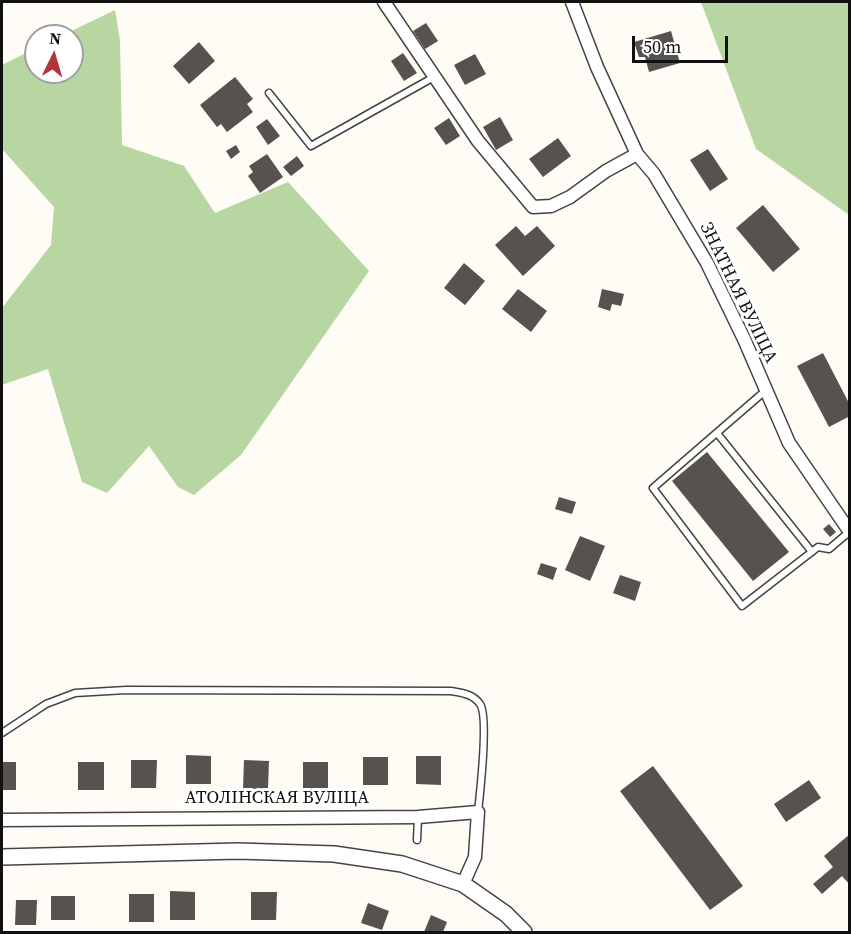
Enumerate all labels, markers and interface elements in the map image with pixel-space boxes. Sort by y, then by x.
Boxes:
north arrow [24,24,84,84]
scale bar [635,24,731,62]
text: N [49,27,62,50]
text: 50 m [643,34,681,59]
street label: ЗНАТНАЯ ВУЛІЦА [695,219,781,367]
street label: АТОЛІНСКАЯ ВУЛІЦА [185,787,369,809]

